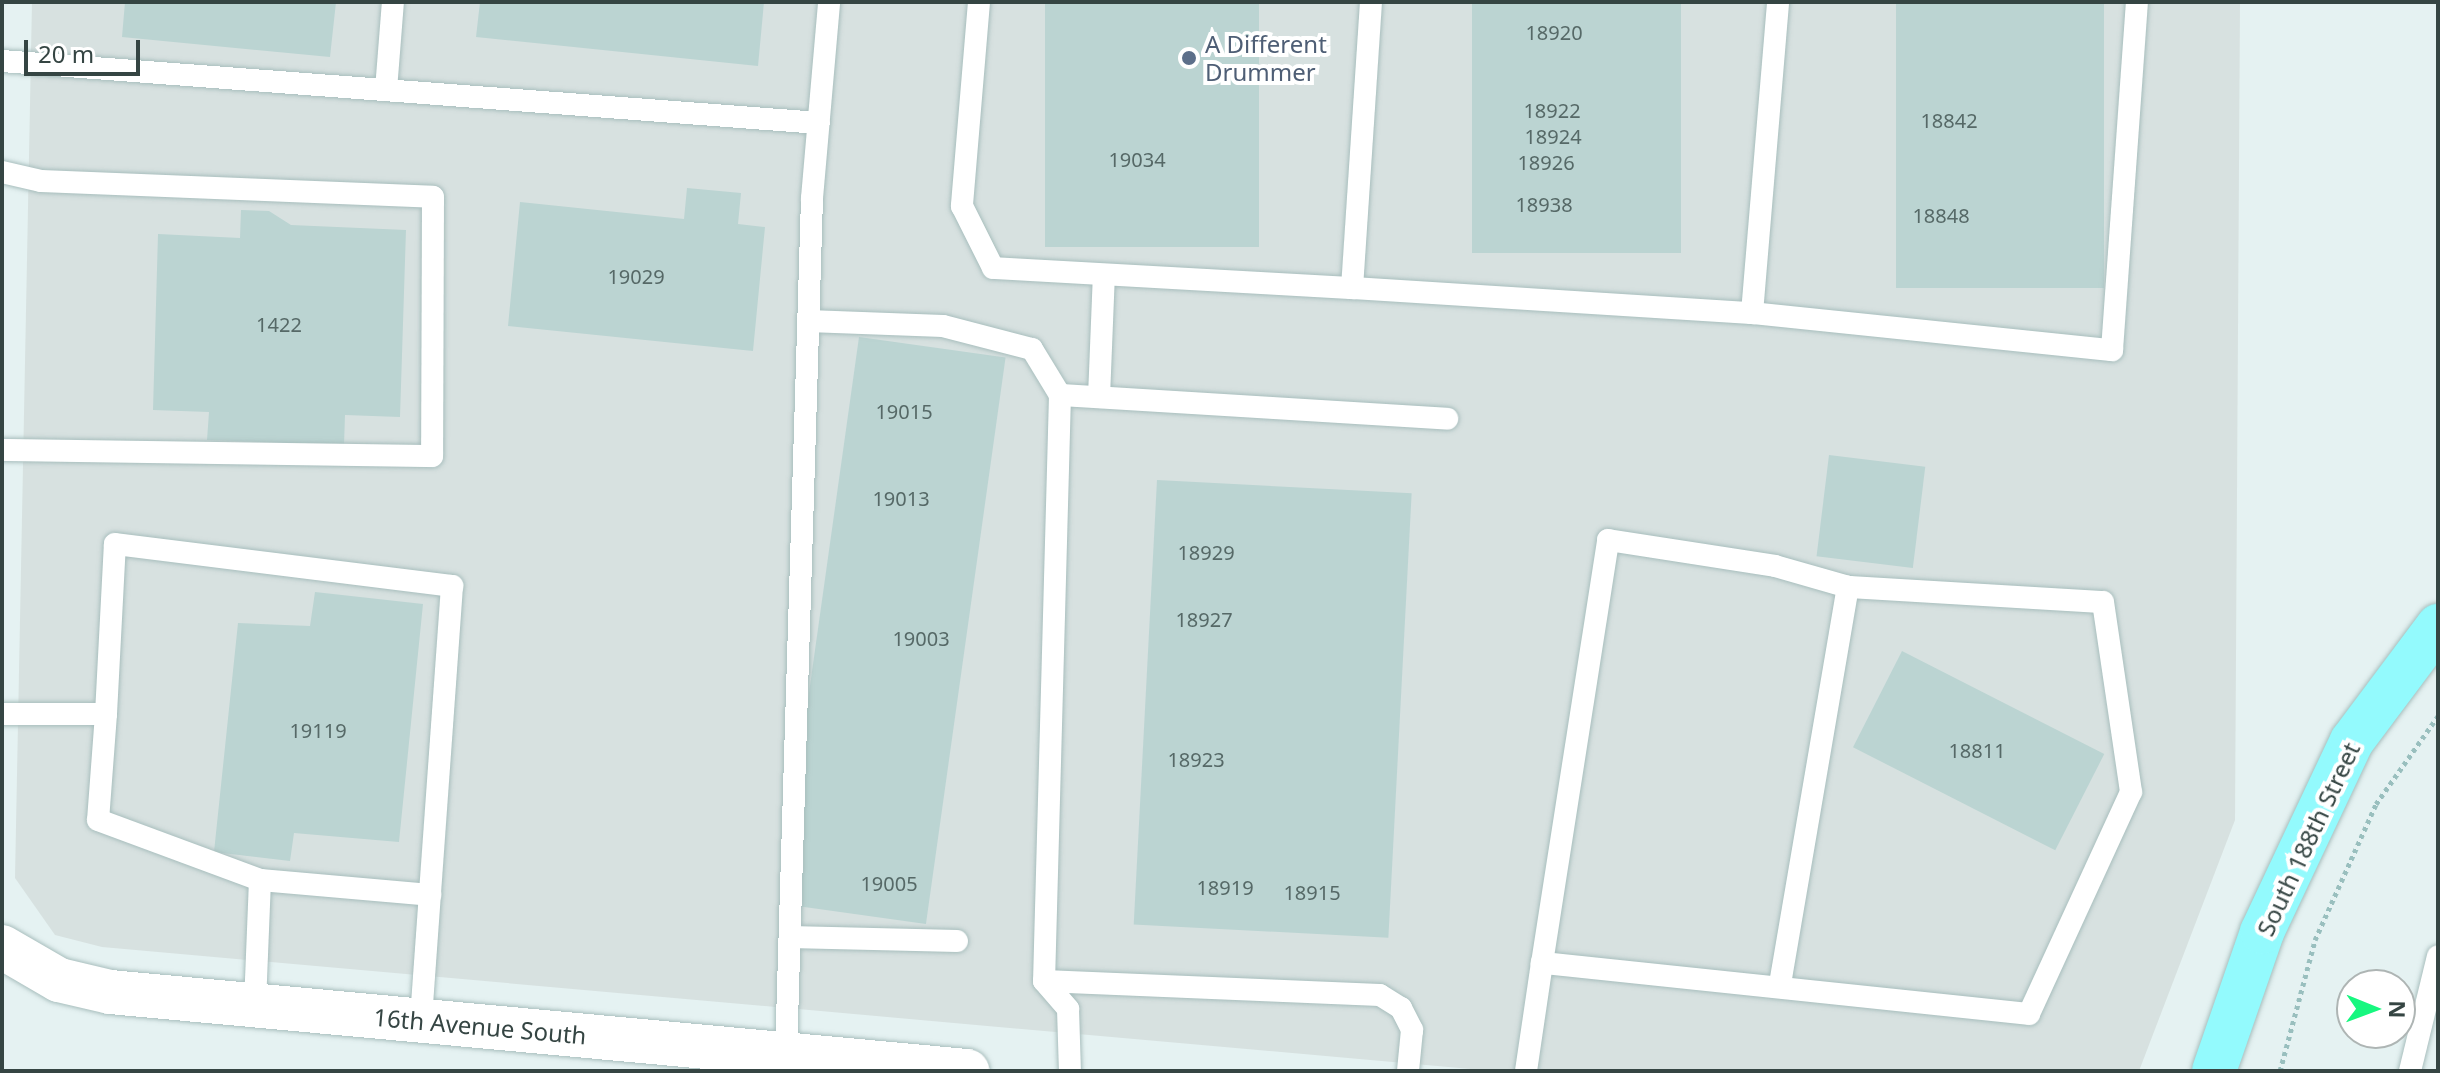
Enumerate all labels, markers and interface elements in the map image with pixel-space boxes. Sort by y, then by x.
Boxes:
house number: 18920 [1525,20,1583,44]
scale bar [28,24,144,74]
place label: A Different Drummer [1205,30,1327,86]
text: 20 m [38,37,94,70]
marker: A Different Drummer [1180,49,1198,67]
house number: 18922 [1523,98,1581,122]
house number: 18842 [1920,108,1978,132]
house number: 18924 [1524,124,1582,148]
house number: 19034 [1108,147,1166,171]
house number: 18926 [1517,150,1575,174]
house number: 18938 [1515,192,1573,216]
house number: 18848 [1912,203,1970,227]
house number: 19029 [607,264,665,288]
house number: 1422 [256,312,302,336]
house number: 19015 [875,399,933,423]
house number: 19013 [872,486,930,510]
house number: 18929 [1177,540,1235,564]
house number: 18927 [1175,607,1233,631]
house number: 19003 [892,626,950,650]
house number: 19119 [289,718,347,742]
house number: 18811 [1948,738,2006,762]
street label: South 188th Street [2251,738,2365,940]
house number: 18923 [1167,747,1225,771]
house number: 19005 [860,871,918,895]
house number: 18919 [1196,875,1254,899]
house number: 18915 [1283,880,1341,904]
north arrow [2336,969,2416,1049]
text: N [2383,1000,2413,1019]
street label: 16th Avenue South [372,1002,588,1050]

